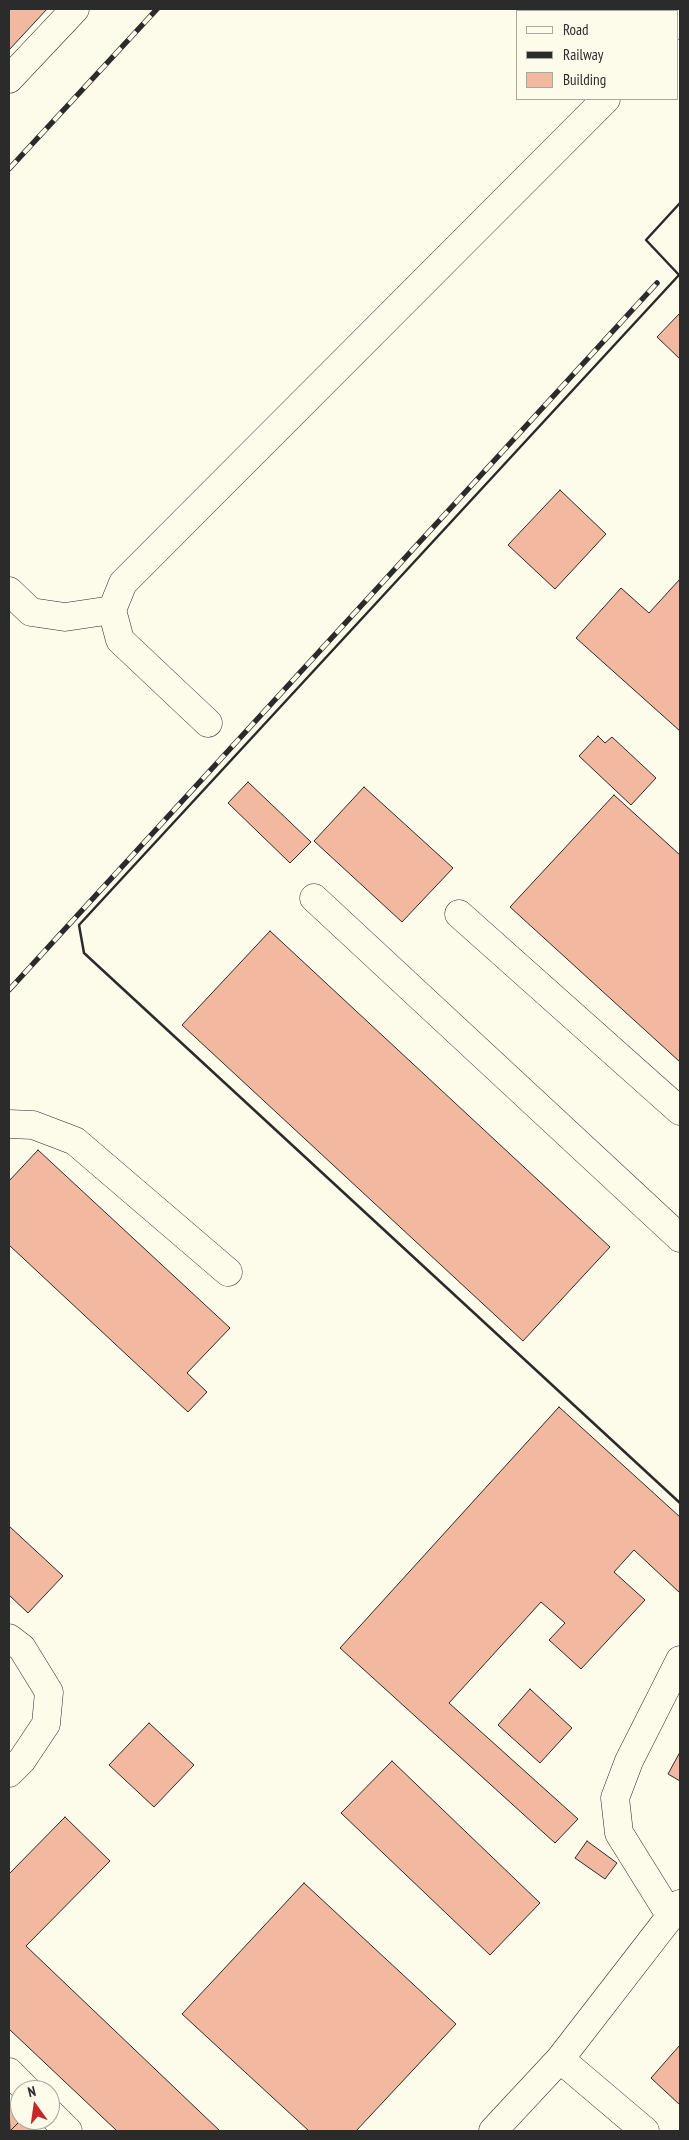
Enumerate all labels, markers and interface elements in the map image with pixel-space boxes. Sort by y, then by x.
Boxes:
legend [516,10,679,100]
text: Road [563,20,589,39]
text: Railway [563,45,603,64]
text: Building [563,70,606,89]
north arrow [10,2080,60,2130]
text: N [26,2082,37,2101]

